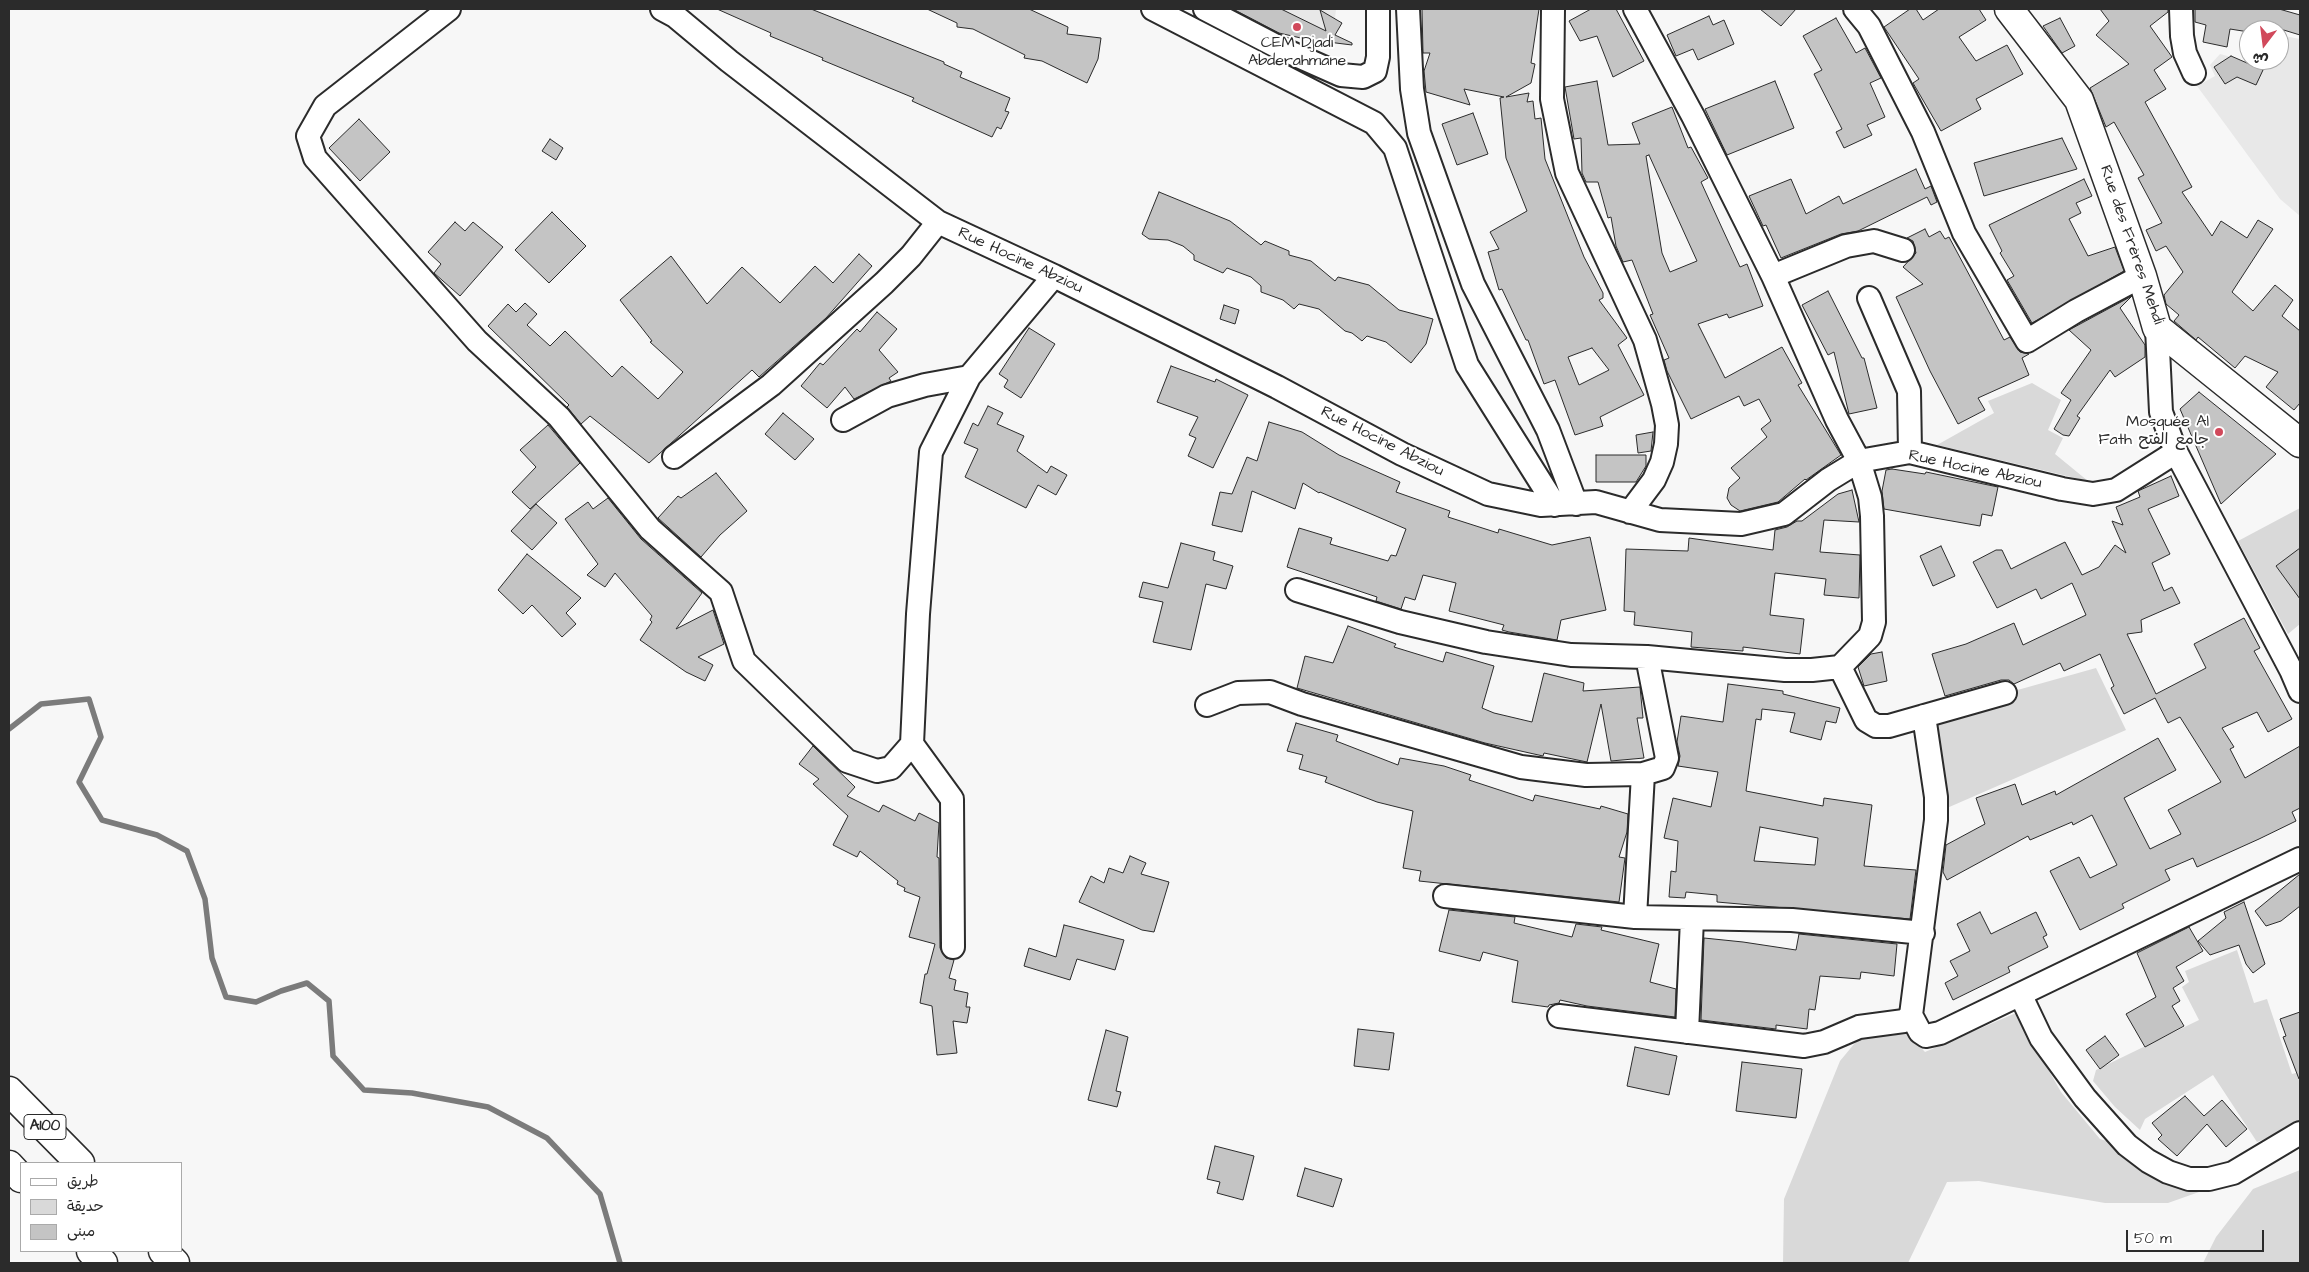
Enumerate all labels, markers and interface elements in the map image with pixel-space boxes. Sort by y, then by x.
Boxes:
north arrow [2239,20,2289,70]
marker: CEM Djadi Abderahmane [1291,21,1303,33]
place label: CEM Djadi Abderahmane [1248,34,1346,72]
text: ش [2250,47,2270,70]
street label: Rue des Frères Mehdi [2095,163,2167,327]
street label: Rue Hocine Abziou [954,224,1086,298]
street label: Rue Hocine Abziou [1317,403,1447,481]
place label: Mosquée Al Fath جامع الفتح [2098,413,2209,451]
marker: Mosquée Al Fath جامع الفتح [2213,426,2225,438]
street label: Rue Hocine Abziou [1907,447,2043,493]
road number: A100 [24,1114,66,1140]
legend [20,1162,182,1252]
text: طريق [67,1171,99,1192]
text: حديقة [67,1196,104,1217]
scale bar [2129,1220,2266,1252]
text: مبنى [67,1221,95,1242]
text: 50 m [2134,1228,2172,1249]

